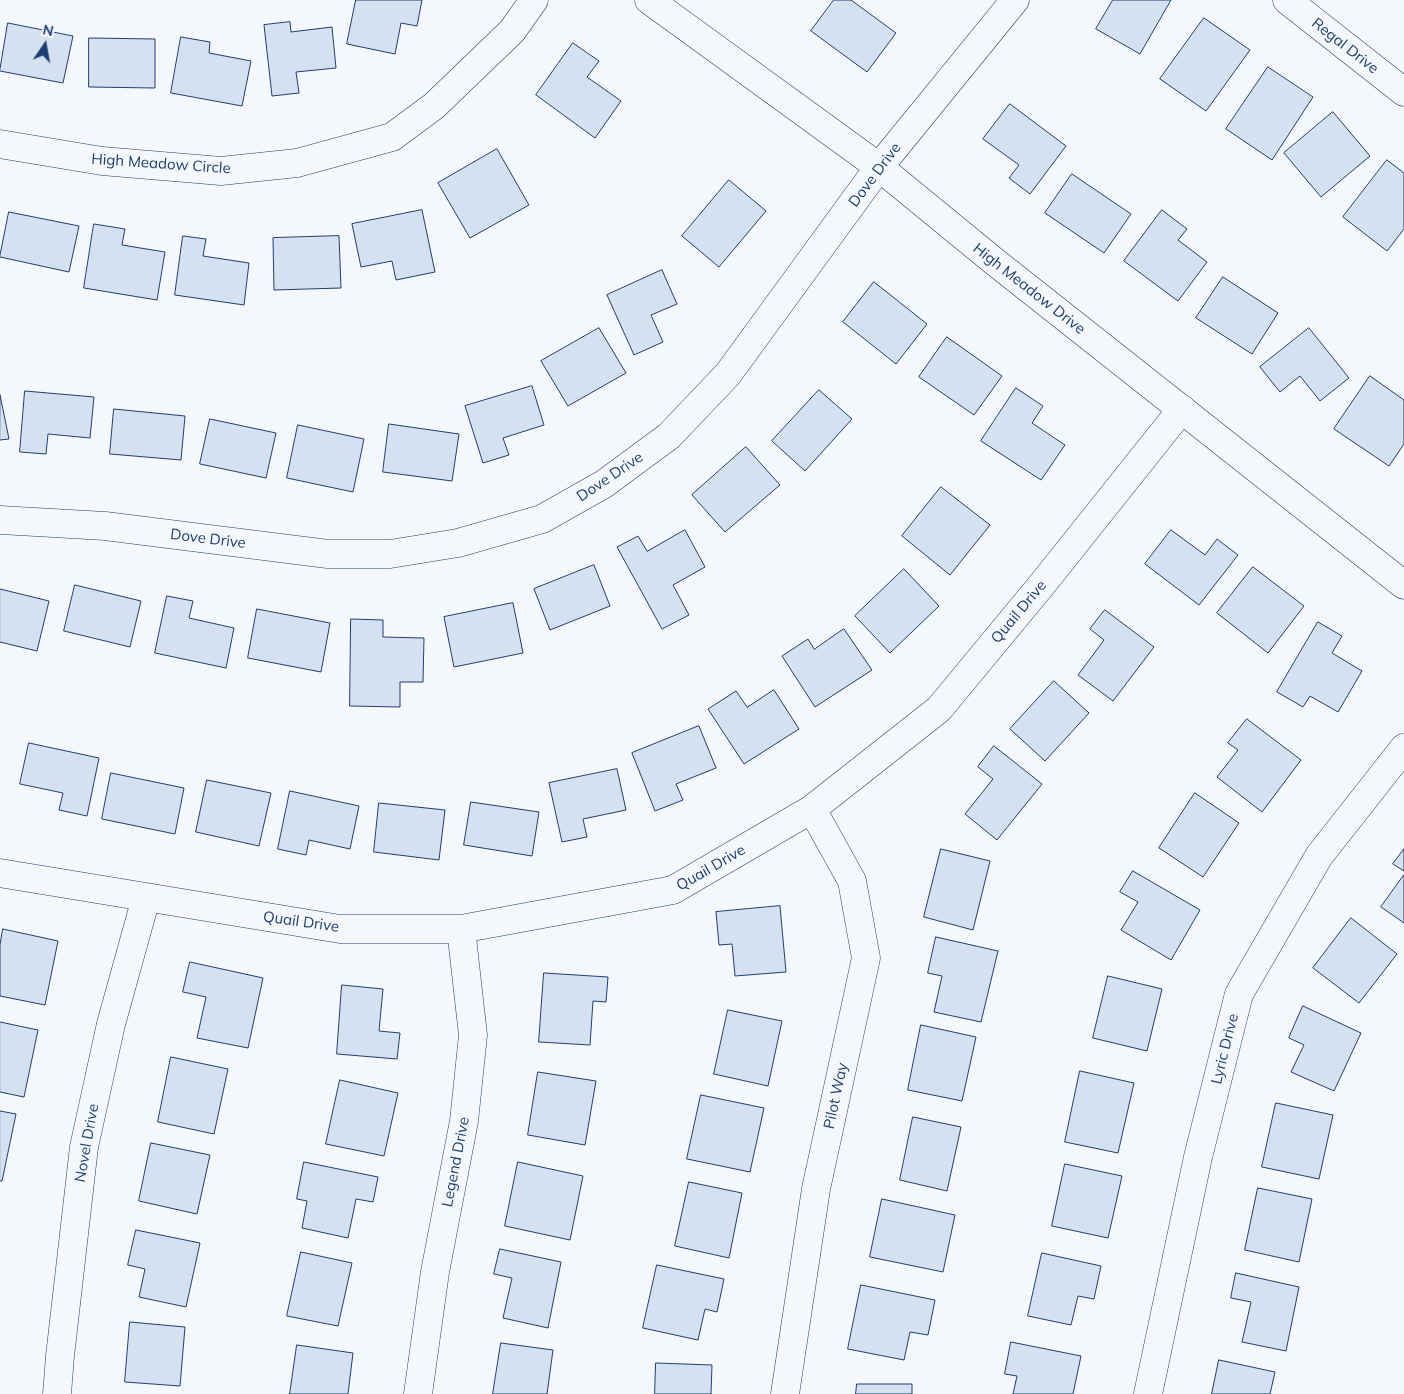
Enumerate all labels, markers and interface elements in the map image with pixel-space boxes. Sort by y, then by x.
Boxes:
street label: Regal Drive [1308,14,1382,78]
north arrow [20,20,70,70]
text: N [41,20,55,40]
street label: Dove Drive [845,139,905,211]
street label: High Meadow Circle [91,150,231,178]
street label: High Meadow Drive [969,240,1089,338]
street label: Dove Drive [574,448,646,506]
street label: Dove Drive [169,525,247,553]
street label: Quail Drive [988,577,1050,647]
street label: Quail Drive [673,841,749,895]
street label: Quail Drive [262,908,340,936]
street label: Lyric Drive [1208,1012,1242,1086]
street label: Pilot Way [820,1061,852,1131]
street label: Novel Drive [71,1102,103,1184]
street label: Legend Drive [438,1115,474,1209]

